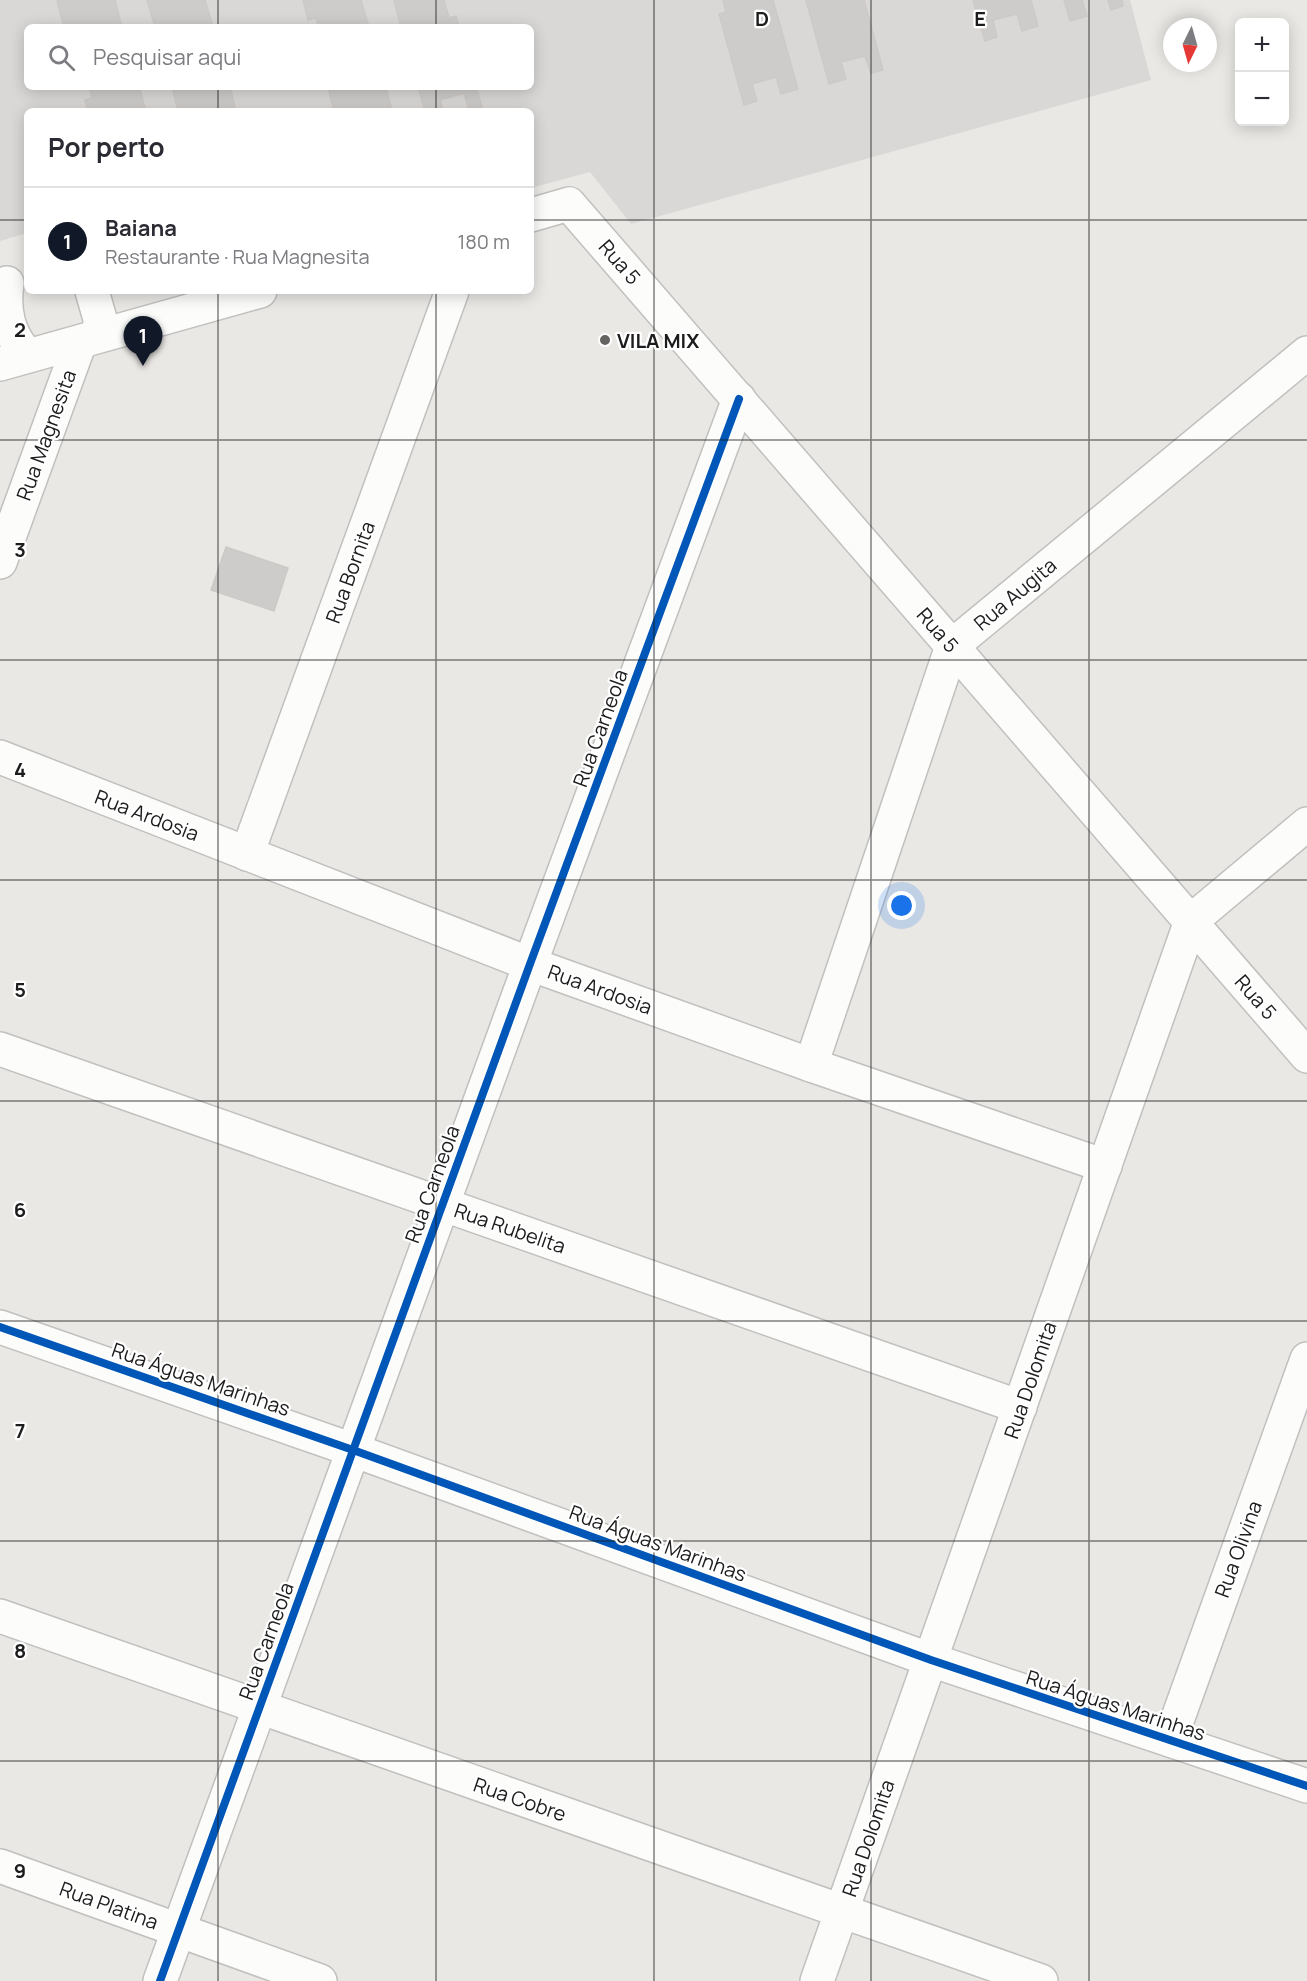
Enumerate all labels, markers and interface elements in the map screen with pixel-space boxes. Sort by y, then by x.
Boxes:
text: D [755,5,769,32]
text: E [974,5,986,32]
north arrow [1163,18,1217,72]
map controls [1235,18,1289,126]
button: + [1235,18,1289,72]
search box [24,24,534,90]
icon: search [45,41,78,74]
text: Pesquisar aqui [93,42,241,72]
button: − [1235,72,1289,126]
text: Por perto [48,129,165,165]
text: Baiana [105,213,177,243]
text: 1 [63,228,72,255]
text: 180 m [457,228,510,255]
street label: Rua 5 [593,234,647,290]
text: Restaurante · Rua Magnesita [105,243,370,270]
text: 2 [14,316,26,343]
pin: 1 [124,316,162,366]
place label: VILA MIX [617,327,699,354]
marker: VILA MIX [598,333,612,347]
street label: Rua Magnesita [10,366,82,504]
street label: Rua Bornita [319,517,381,627]
text: 3 [14,536,26,563]
street label: Rua Augita [968,552,1062,636]
street label: Rua 5 [911,602,965,658]
street label: Rua Carneola [566,665,634,791]
text: 4 [14,756,26,783]
street label: Rua Ardosia [91,783,203,847]
your location [887,891,916,920]
street label: Rua Ardosia [544,958,656,1020]
street label: Rua 5 [1229,969,1283,1025]
text: 5 [14,976,26,1003]
street label: Rua Carneola [398,1121,466,1247]
text: 6 [14,1196,26,1223]
street label: Rua Rubelita [451,1196,569,1260]
street label: Rua Dolomita [997,1318,1063,1442]
street label: Rua Águas Marinhas [108,1336,294,1422]
text: 7 [15,1417,25,1444]
street label: Rua Olivina [1208,1497,1268,1601]
street label: Rua Águas Marinhas [566,1498,750,1588]
street label: Rua Carneola [232,1578,300,1704]
text: 8 [14,1637,26,1664]
street label: Rua Águas Marinhas [1023,1663,1209,1747]
street label: Rua Cobre [470,1771,570,1827]
street label: Rua Dolomita [835,1776,901,1900]
text: 9 [14,1857,26,1884]
street label: Rua Platina [56,1875,162,1935]

